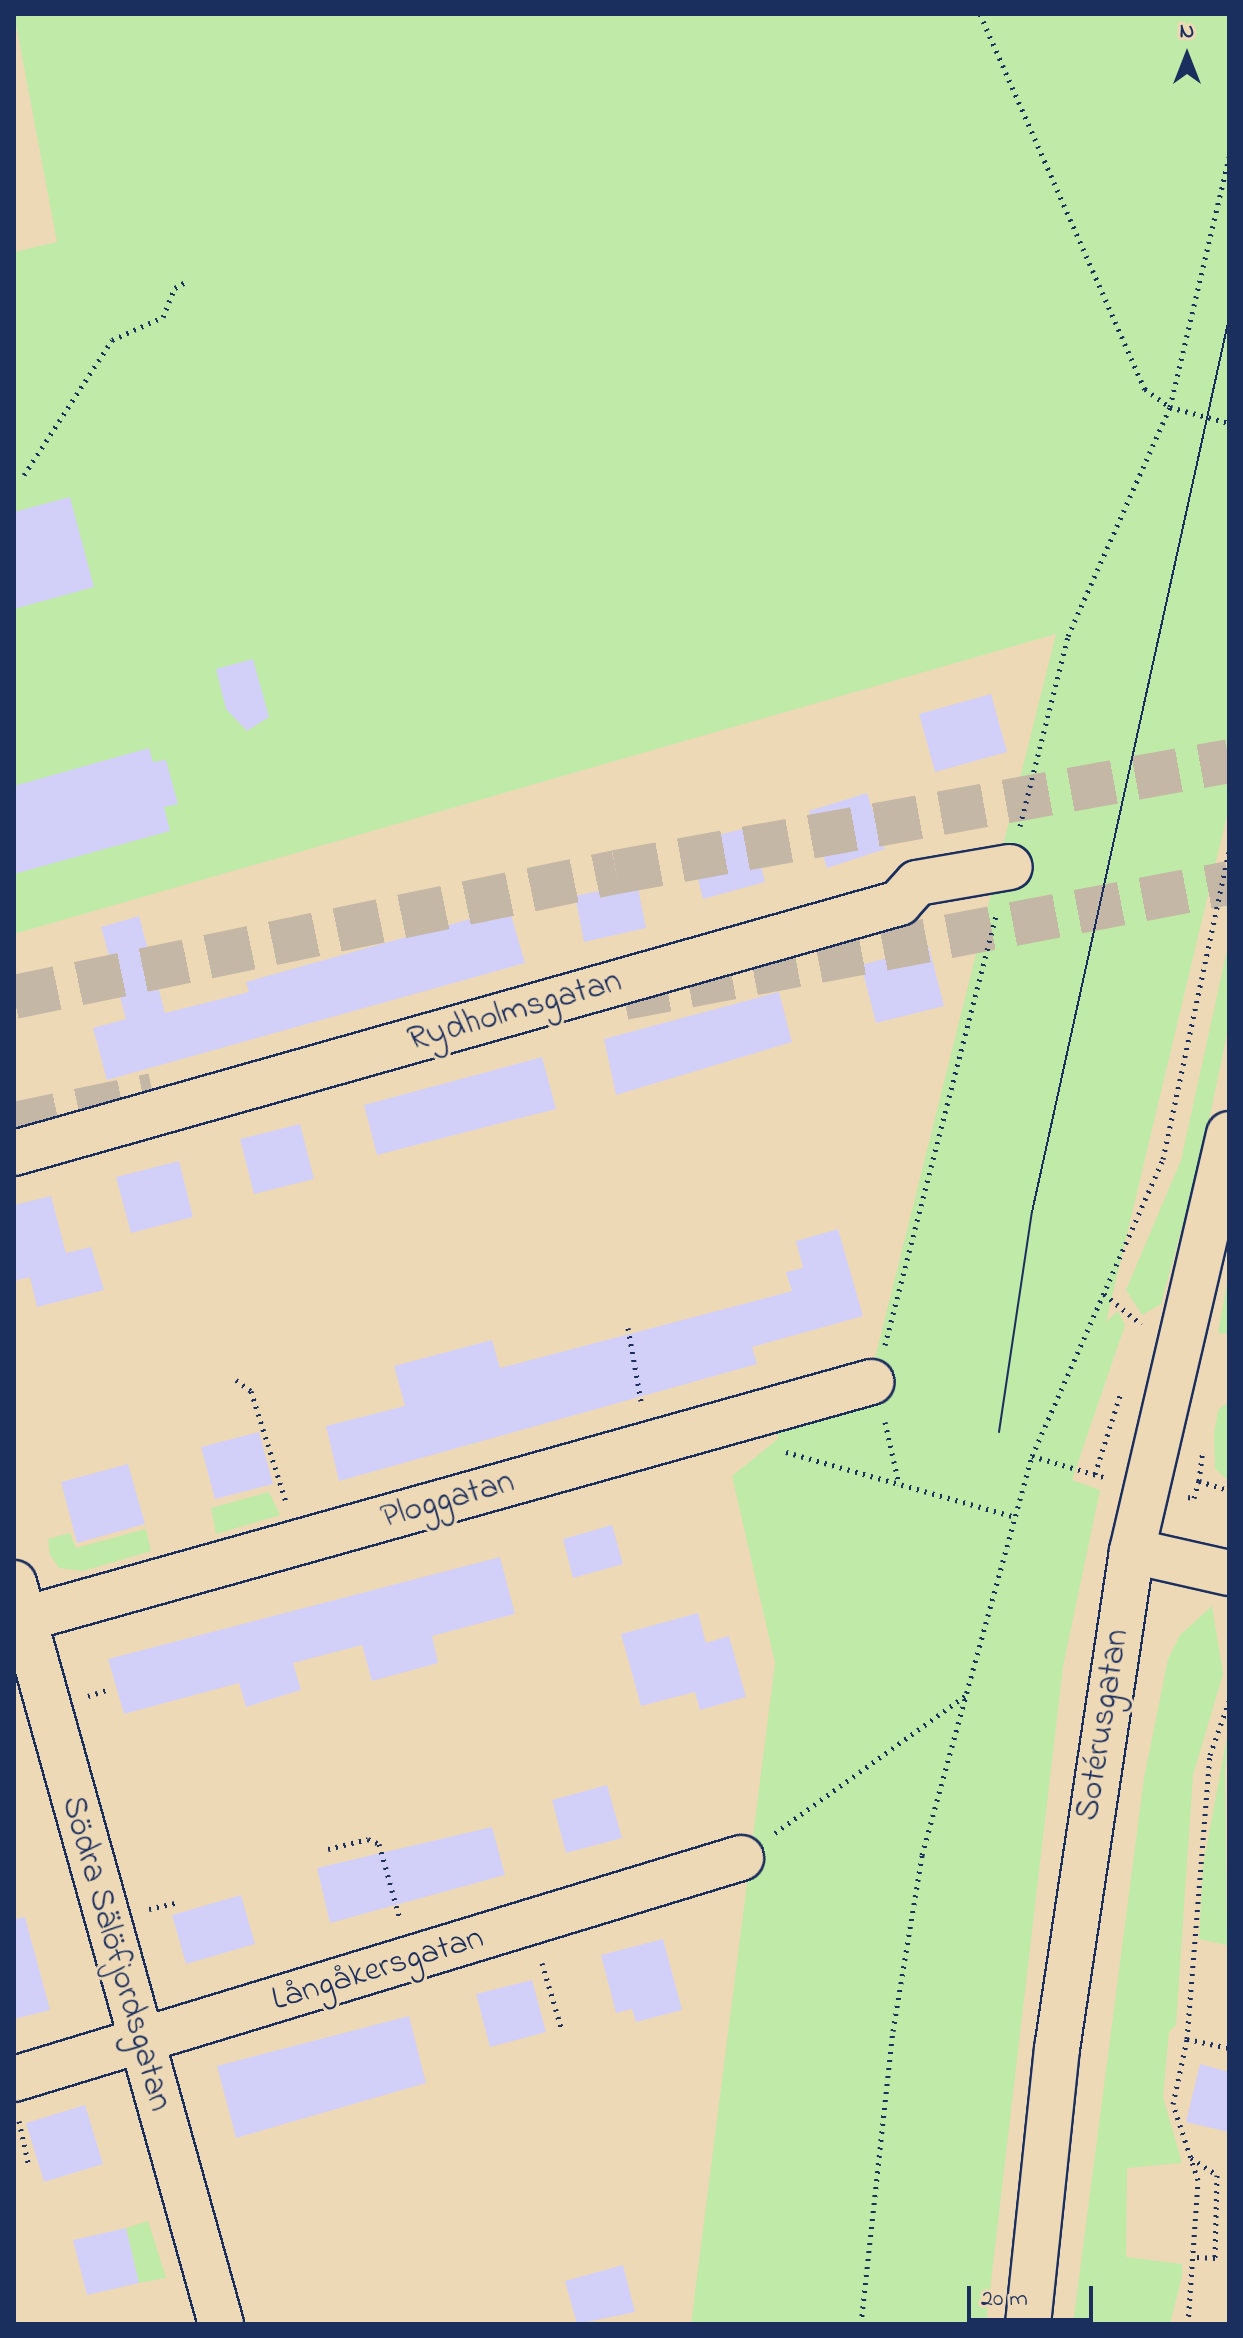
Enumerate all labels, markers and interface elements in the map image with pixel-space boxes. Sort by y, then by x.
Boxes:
north arrow [1147,16,1227,96]
text: N [1180,16,1194,48]
street label: Rydholmsgatan [404,962,626,1062]
street label: Ploggatan [377,1463,519,1539]
street label: Sotérusgatan [1069,1626,1139,1824]
street label: Södra Sälöfjordsgatan [50,1792,180,2116]
street label: Långåkersgatan [267,1918,489,2022]
scale bar [971,2270,1097,2320]
text: 20 m [981,2282,1028,2317]

